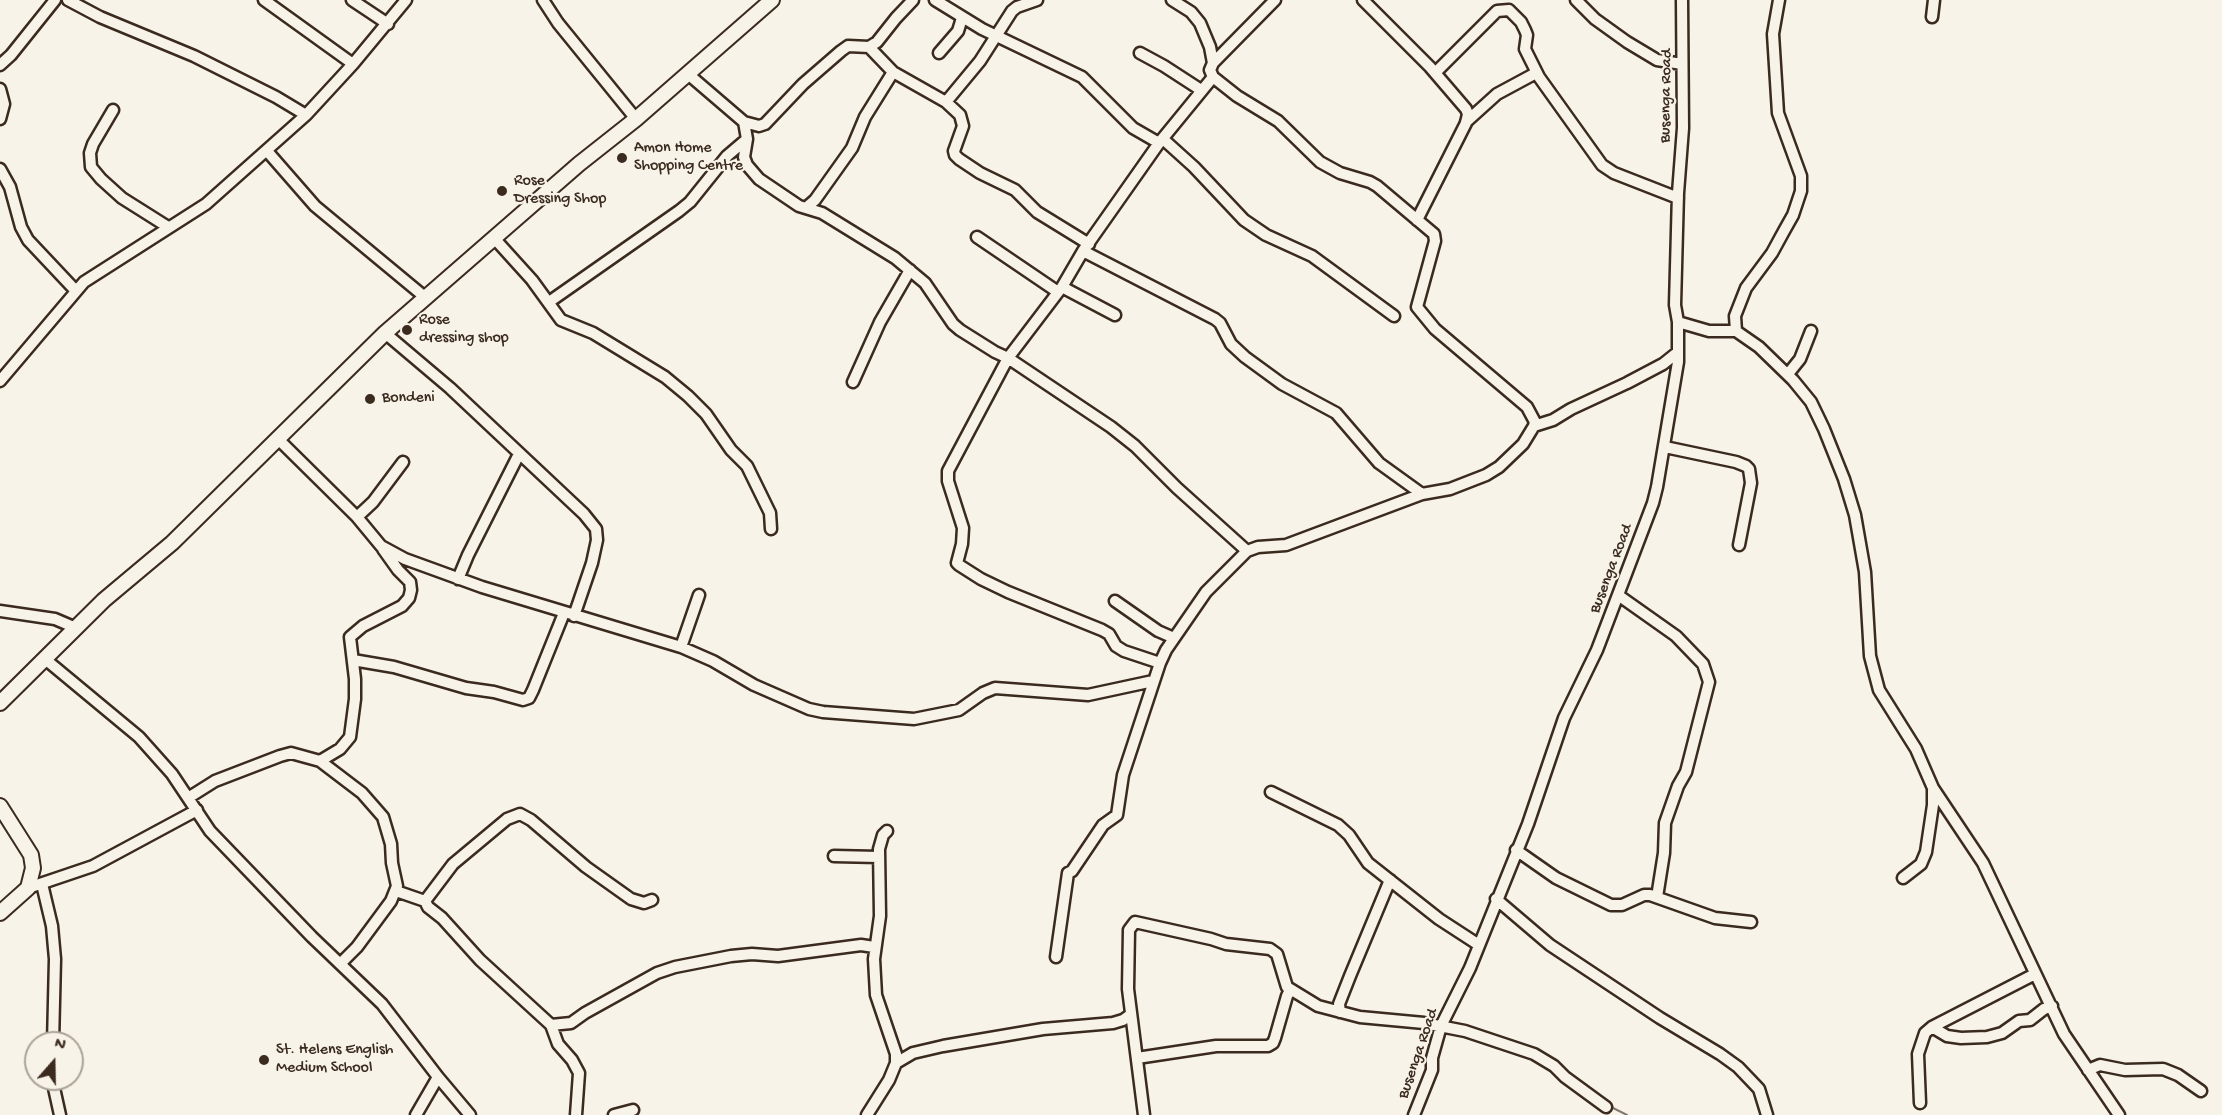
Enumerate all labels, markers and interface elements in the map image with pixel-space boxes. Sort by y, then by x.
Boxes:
street label: Busenga Road [1657,49,1677,143]
place label: Amon Home Shopping Centre [634,139,743,177]
marker: Amon Home Shopping Centre [615,151,629,165]
place label: Rose Dressing Shop [514,172,606,210]
marker: Rose Dressing Shop [495,184,509,198]
place label: Rose dressing shop [419,311,509,349]
marker: Rose dressing shop [400,323,414,337]
place label: Bondeni [382,389,435,409]
marker: Bondeni [363,392,377,406]
street label: Busenga Road [1586,522,1638,616]
street label: Busenga Road [1395,1006,1443,1102]
north arrow [24,1031,84,1091]
text: N [51,1035,68,1056]
place label: St. Helens English Medium School [276,1041,393,1079]
marker: St. Helens English Medium School [257,1053,271,1067]

